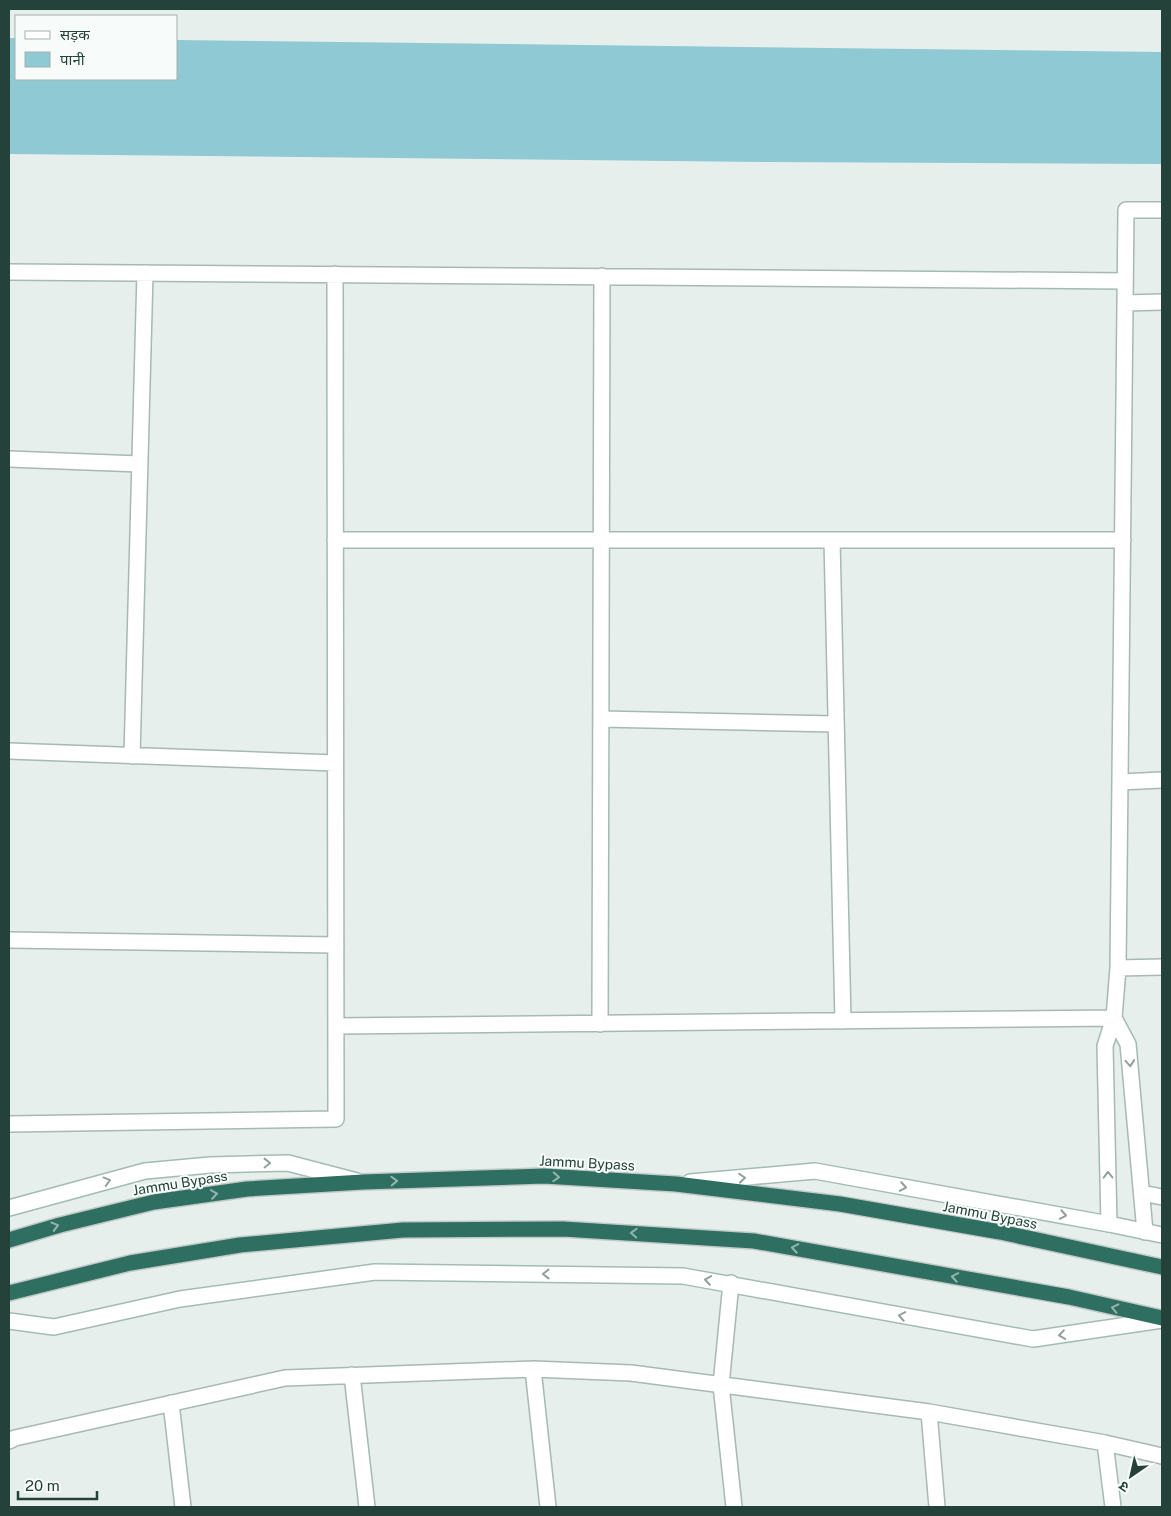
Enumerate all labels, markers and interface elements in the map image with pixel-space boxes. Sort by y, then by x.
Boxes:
legend [15,15,178,80]
text: सड़क [60,26,90,43]
text: पानी [60,51,86,68]
one-way arrow [1124,1060,1135,1068]
street label: Jammu Bypass [539,1153,635,1173]
one-way arrow [264,1158,272,1169]
street label: Jammu Bypass [131,1168,229,1198]
one-way arrow [552,1171,560,1182]
one-way arrow [1102,1171,1113,1179]
one-way arrow [738,1172,746,1183]
one-way arrow [390,1176,398,1186]
one-way arrow [102,1177,110,1187]
one-way arrow [898,1181,907,1191]
one-way arrow [210,1189,219,1199]
street label: Jammu Bypass [941,1198,1039,1232]
one-way arrow [1058,1210,1067,1220]
one-way arrow [51,1222,59,1232]
one-way arrow [629,1228,637,1239]
one-way arrow [791,1244,800,1254]
one-way arrow [541,1269,549,1279]
one-way arrow [951,1272,960,1282]
one-way arrow [703,1275,712,1285]
one-way arrow [1110,1303,1119,1314]
one-way arrow [898,1311,906,1321]
one-way arrow [1058,1329,1066,1340]
north arrow [1106,1451,1156,1501]
scale bar [18,1468,96,1500]
text: 20 m [25,1477,60,1494]
text: उ [1115,1477,1132,1496]

